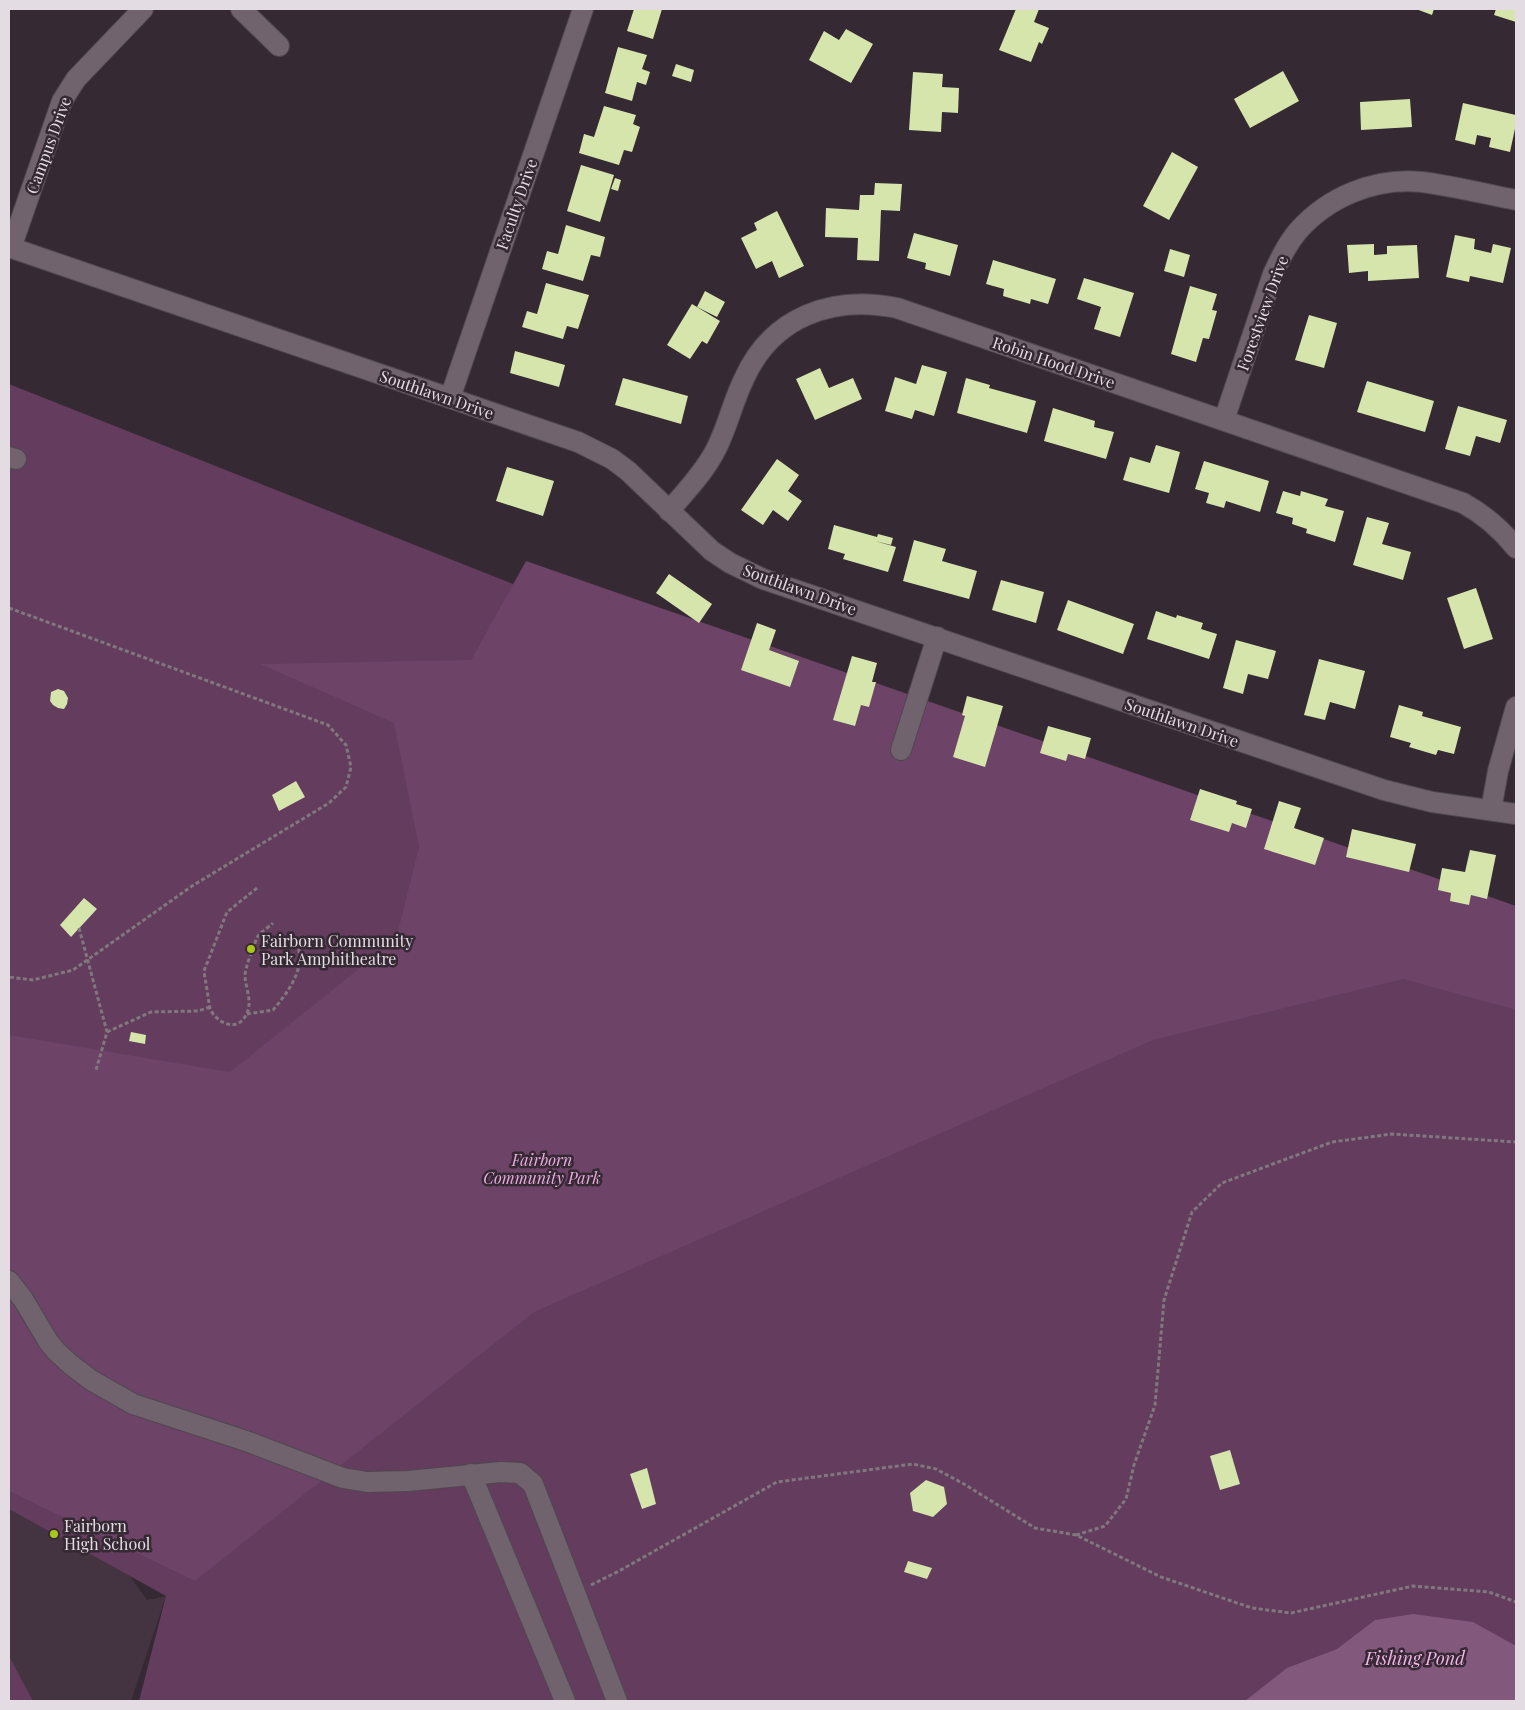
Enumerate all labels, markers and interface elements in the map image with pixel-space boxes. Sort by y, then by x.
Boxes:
street label: Campus Drive [21,93,75,197]
street label: Faculty Drive [491,156,541,252]
street label: Forestview Drive [1231,253,1293,373]
street label: Robin Hood Drive [990,331,1118,393]
street label: Southlawn Drive [377,365,497,423]
street label: Southlawn Drive [740,559,860,619]
street label: Southlawn Drive [1122,693,1242,751]
place label: Fairborn Community Park Amphitheatre [261,930,413,969]
marker: Fairborn Community Park Amphitheatre [245,943,257,955]
park label: Fairborn Community Park [483,1149,601,1188]
place label: Fairborn High School [64,1515,151,1554]
marker: Fairborn High School [48,1528,60,1540]
water label: Fishing Pond [1364,1646,1466,1670]

